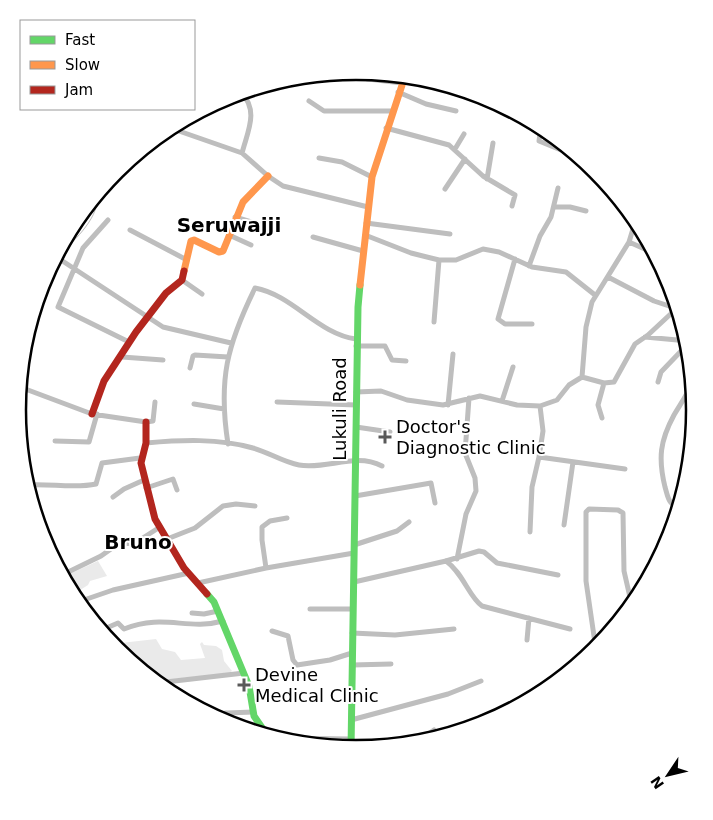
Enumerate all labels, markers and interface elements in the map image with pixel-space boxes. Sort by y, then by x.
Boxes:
legend [20,20,195,110]
text: Fast [65,31,95,49]
text: Slow [65,56,100,74]
text: Jam [64,81,93,99]
district label: Seruwajji [177,213,281,237]
street label: Lukuli Road [329,357,350,461]
place label: Doctor's Diagnostic Clinic [396,416,546,458]
marker: Doctor's Diagnostic Clinic [378,430,392,444]
district label: Bruno [104,530,172,554]
place label: Devine Medical Clinic [255,664,379,706]
marker: Devine Medical Clinic [237,678,251,692]
north arrow [643,750,693,800]
text: N [647,773,667,792]

